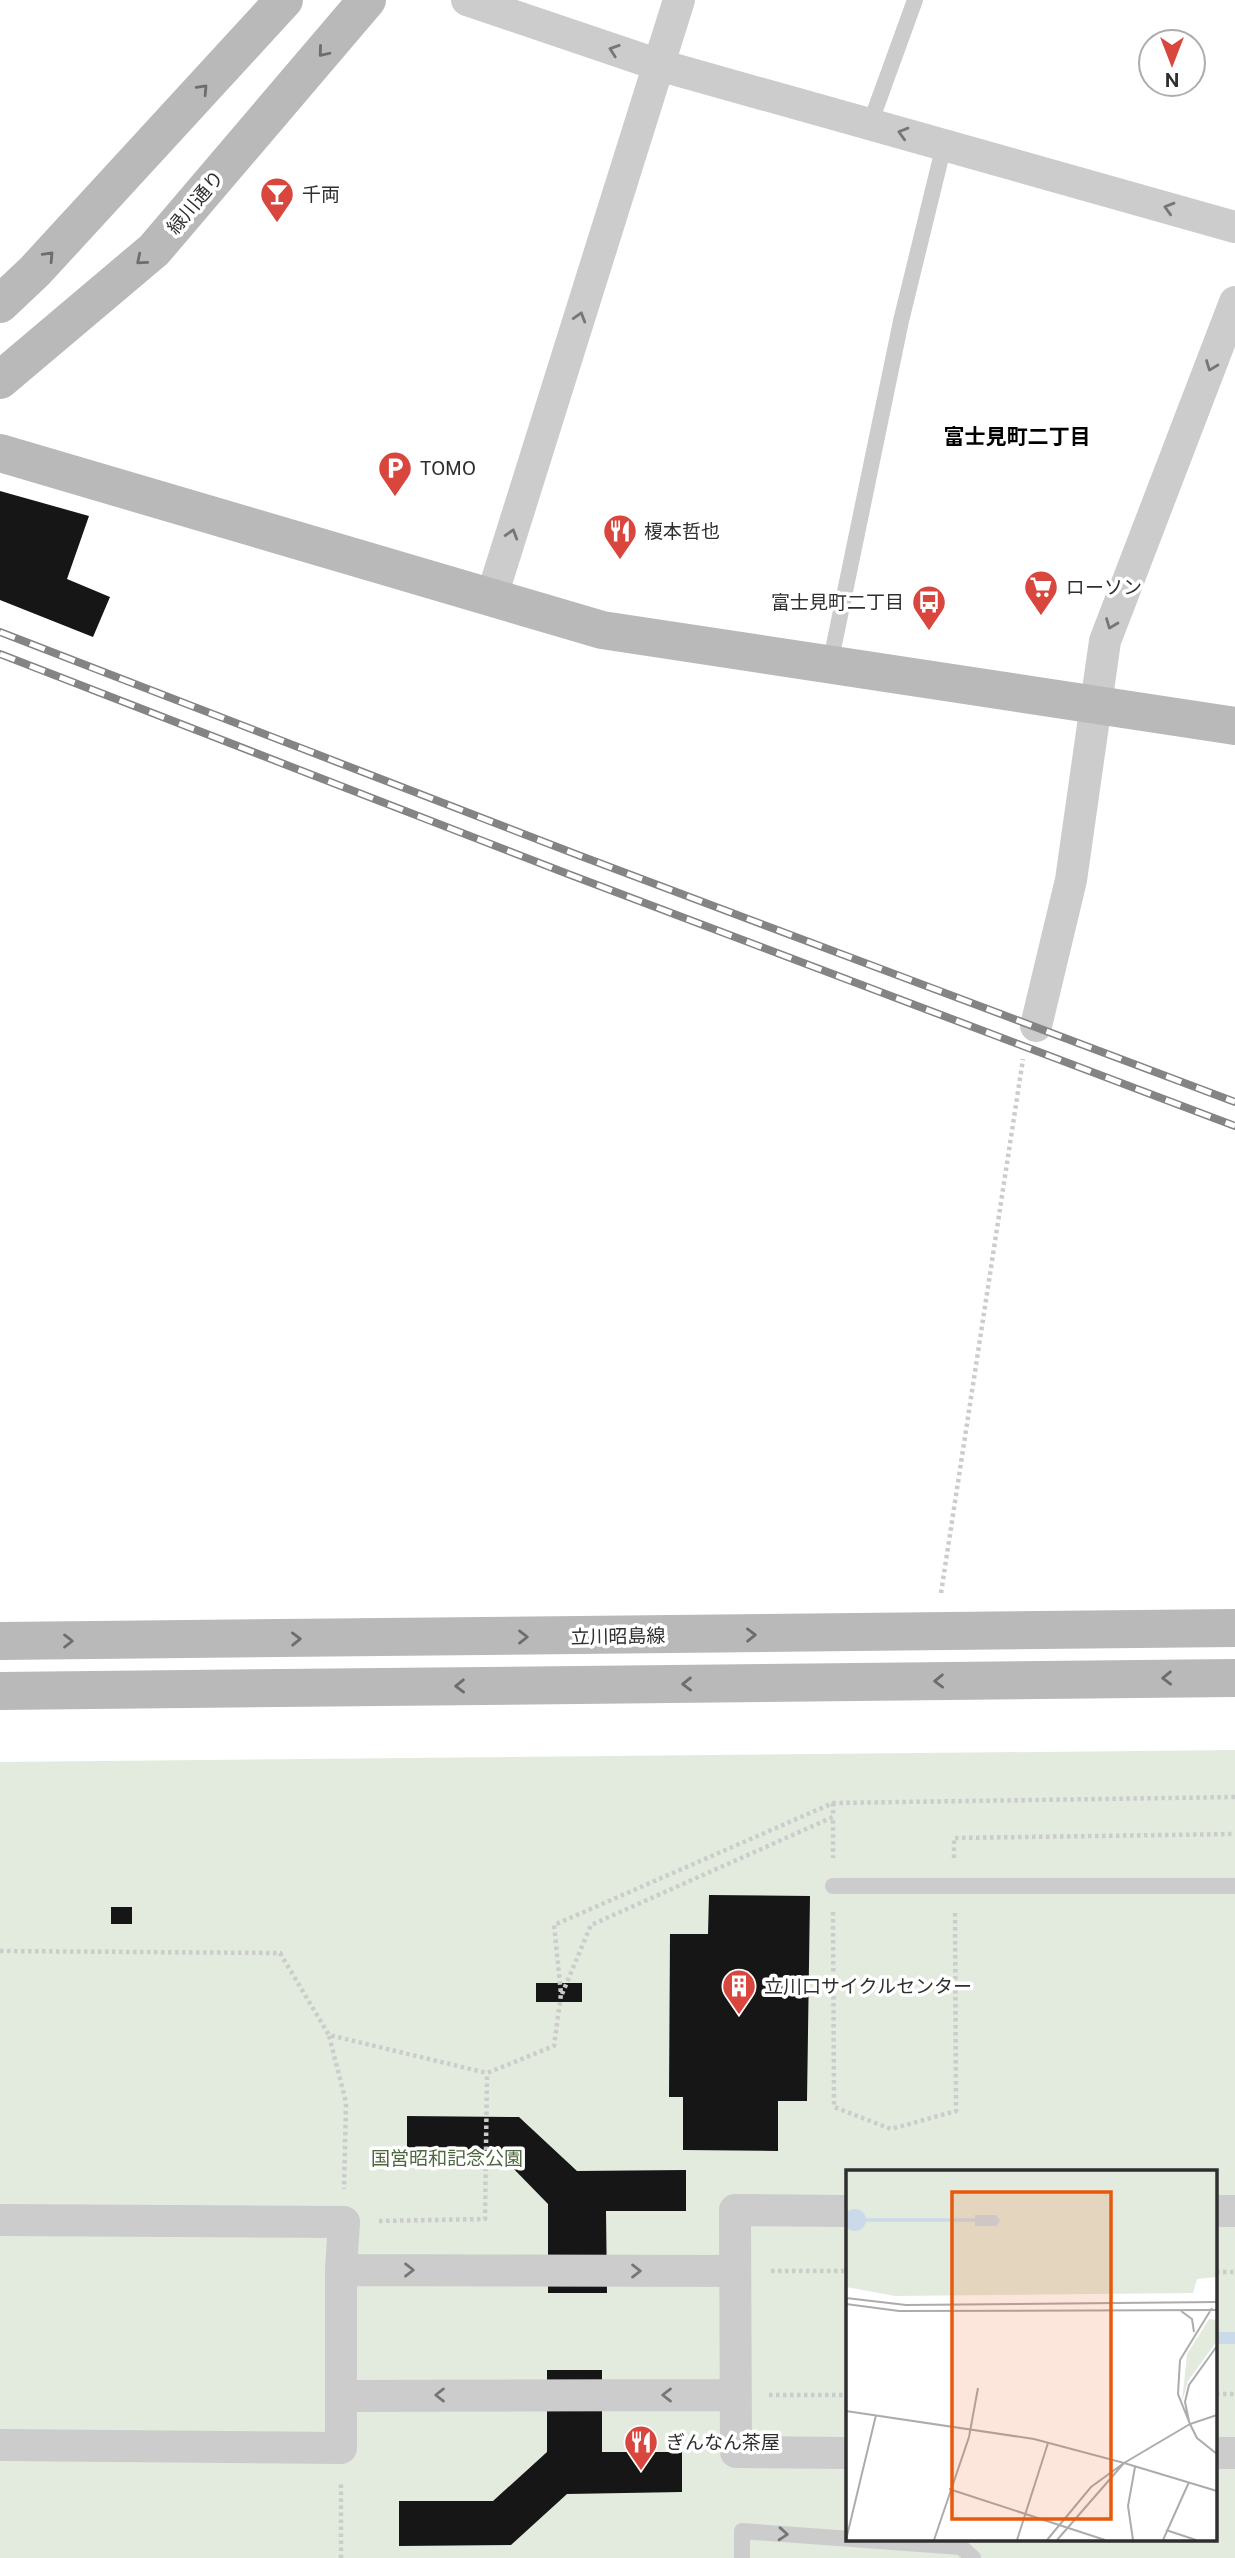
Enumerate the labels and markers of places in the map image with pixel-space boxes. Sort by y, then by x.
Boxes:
bar icon: 千両 [258,175,296,224]
place label: 千両 [302,183,340,205]
parking icon: TOMO [376,449,414,498]
place label: TOMO [420,457,476,479]
restaurant icon: 榎本哲也 [601,512,639,561]
place label: 榎本哲也 [644,520,720,542]
supermarket icon: ローソン [1022,568,1060,617]
place label: ローソン [1066,576,1142,598]
bus stop icon: 富士見町二丁目 [910,583,948,632]
place label: 富士見町二丁目 [771,591,904,613]
building icon: 立川口サイクルセンター [720,1967,758,2016]
place label: 立川口サイクルセンター [764,1975,972,1997]
restaurant icon: ぎんなん茶屋 [622,2423,660,2472]
place label: ぎんなん茶屋 [666,2431,780,2453]

